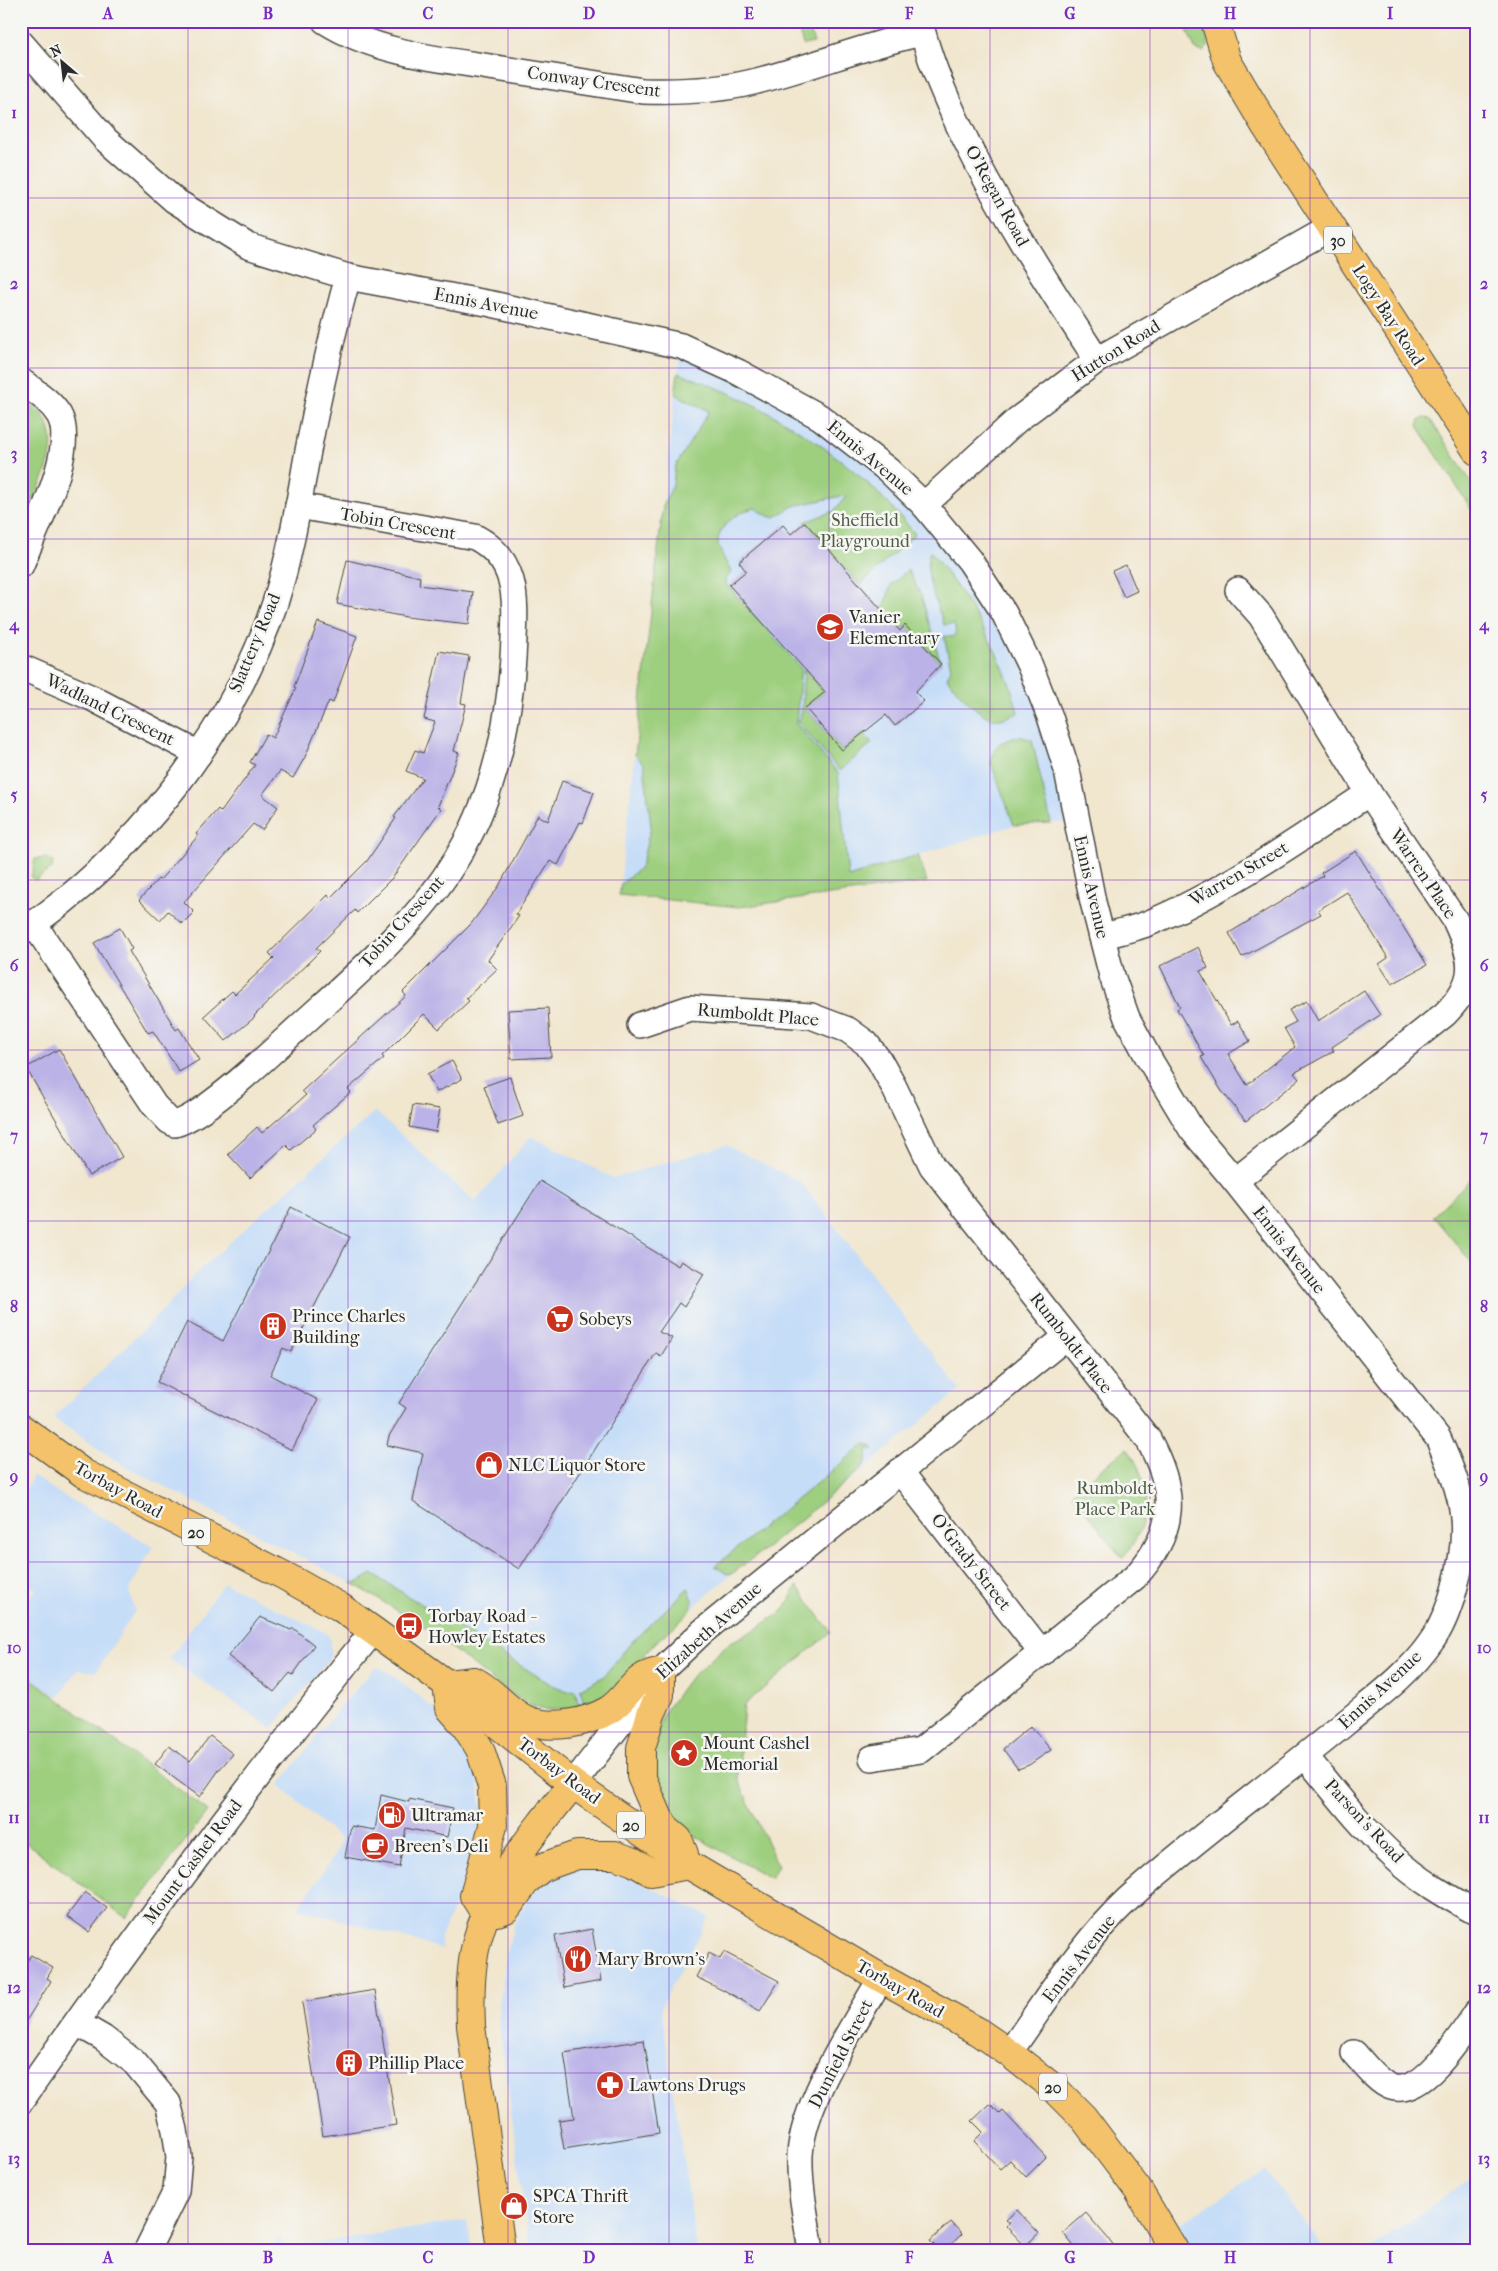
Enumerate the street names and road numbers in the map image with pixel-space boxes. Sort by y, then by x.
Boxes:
street label: Conway Crescent [526,62,663,102]
street label: O'Regan Road [961,142,1033,250]
road number: 30 [1324,226,1352,254]
street label: Logy Bay Road [1347,260,1429,370]
street label: Ennis Avenue [432,284,540,324]
street label: Hutton Road [1068,315,1164,387]
street label: Ennis Avenue [823,416,917,500]
street label: Tobin Crescent [338,503,458,545]
street label: Slattery Road [225,590,285,696]
street label: Wadland Crescent [41,669,178,751]
street label: Warren Place [1385,824,1461,923]
street label: Ennis Avenue [1069,833,1113,941]
street label: Warren Street [1185,837,1293,911]
street label: Tobin Crescent [355,871,449,973]
street label: Rumboldt Place [696,999,820,1031]
street label: Ennis Avenue [1248,1202,1330,1298]
street label: Rumboldt Place [1025,1288,1117,1398]
street label: Torbay Road [70,1457,166,1523]
street label: O'Grady Street [927,1509,1016,1615]
road number: 20 [182,1518,210,1545]
street label: Elizabeth Avenue [652,1578,766,1684]
street label: Ennis Avenue [1334,1646,1426,1734]
street label: Torbay Road [514,1733,605,1809]
street label: Parson's Road [1320,1775,1408,1867]
street label: Mount Cashel Road [139,1795,247,1929]
road number: 20 [617,1812,645,1838]
street label: Ennis Avenue [1038,1911,1120,2007]
street label: Torbay Road [852,1955,948,2023]
street label: Dunfield Street [805,1996,878,2112]
road number: 20 [1039,2074,1067,2100]

